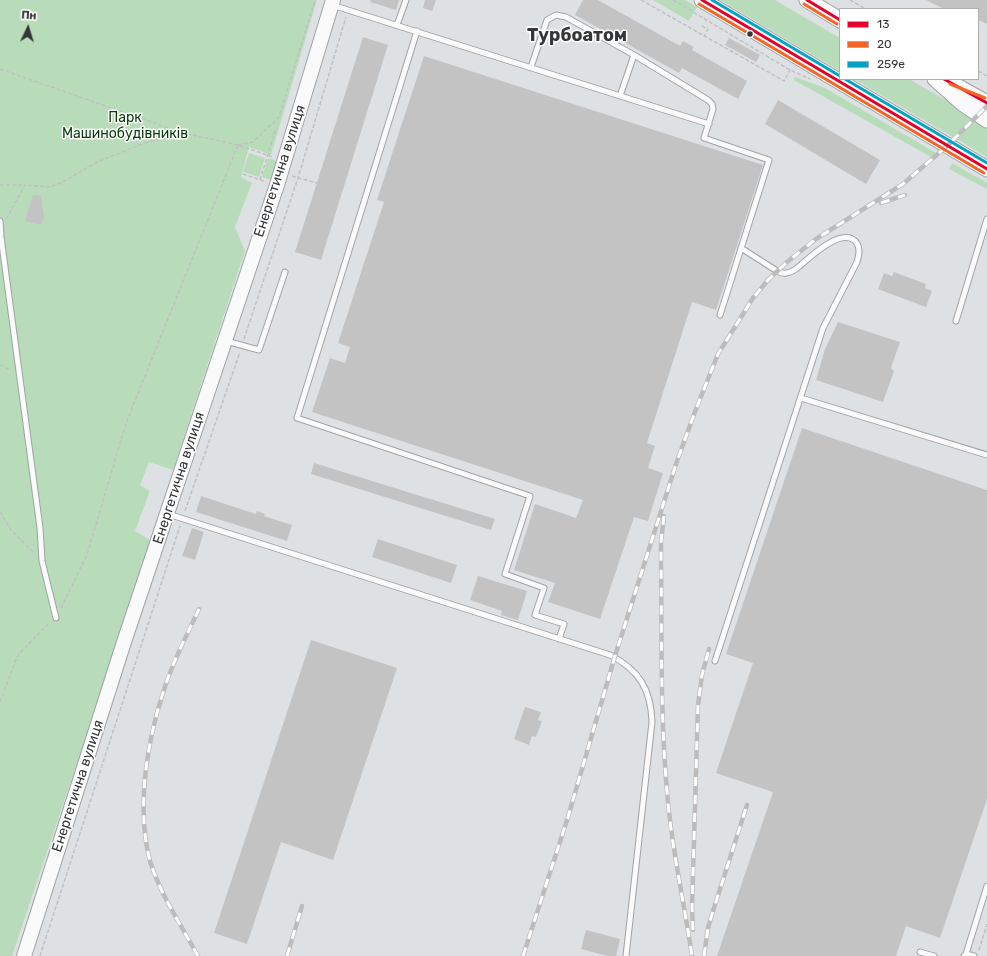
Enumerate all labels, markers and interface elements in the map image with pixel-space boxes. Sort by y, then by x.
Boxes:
north arrow [8,8,48,48]
legend [839,8,979,80]
text: Пн [21,9,37,23]
text: 13 [877,17,889,31]
district label: Турбоатом [527,25,627,47]
unlabelled marker [745,29,755,39]
text: 20 [877,37,892,51]
text: 259е [877,57,905,71]
street label: Енергетична вулиця [251,103,309,239]
park label: Парк Машинобудівників [62,110,188,142]
street label: Енергетична вулиця [150,410,208,546]
street label: Енергетична вулиця [49,718,107,854]

